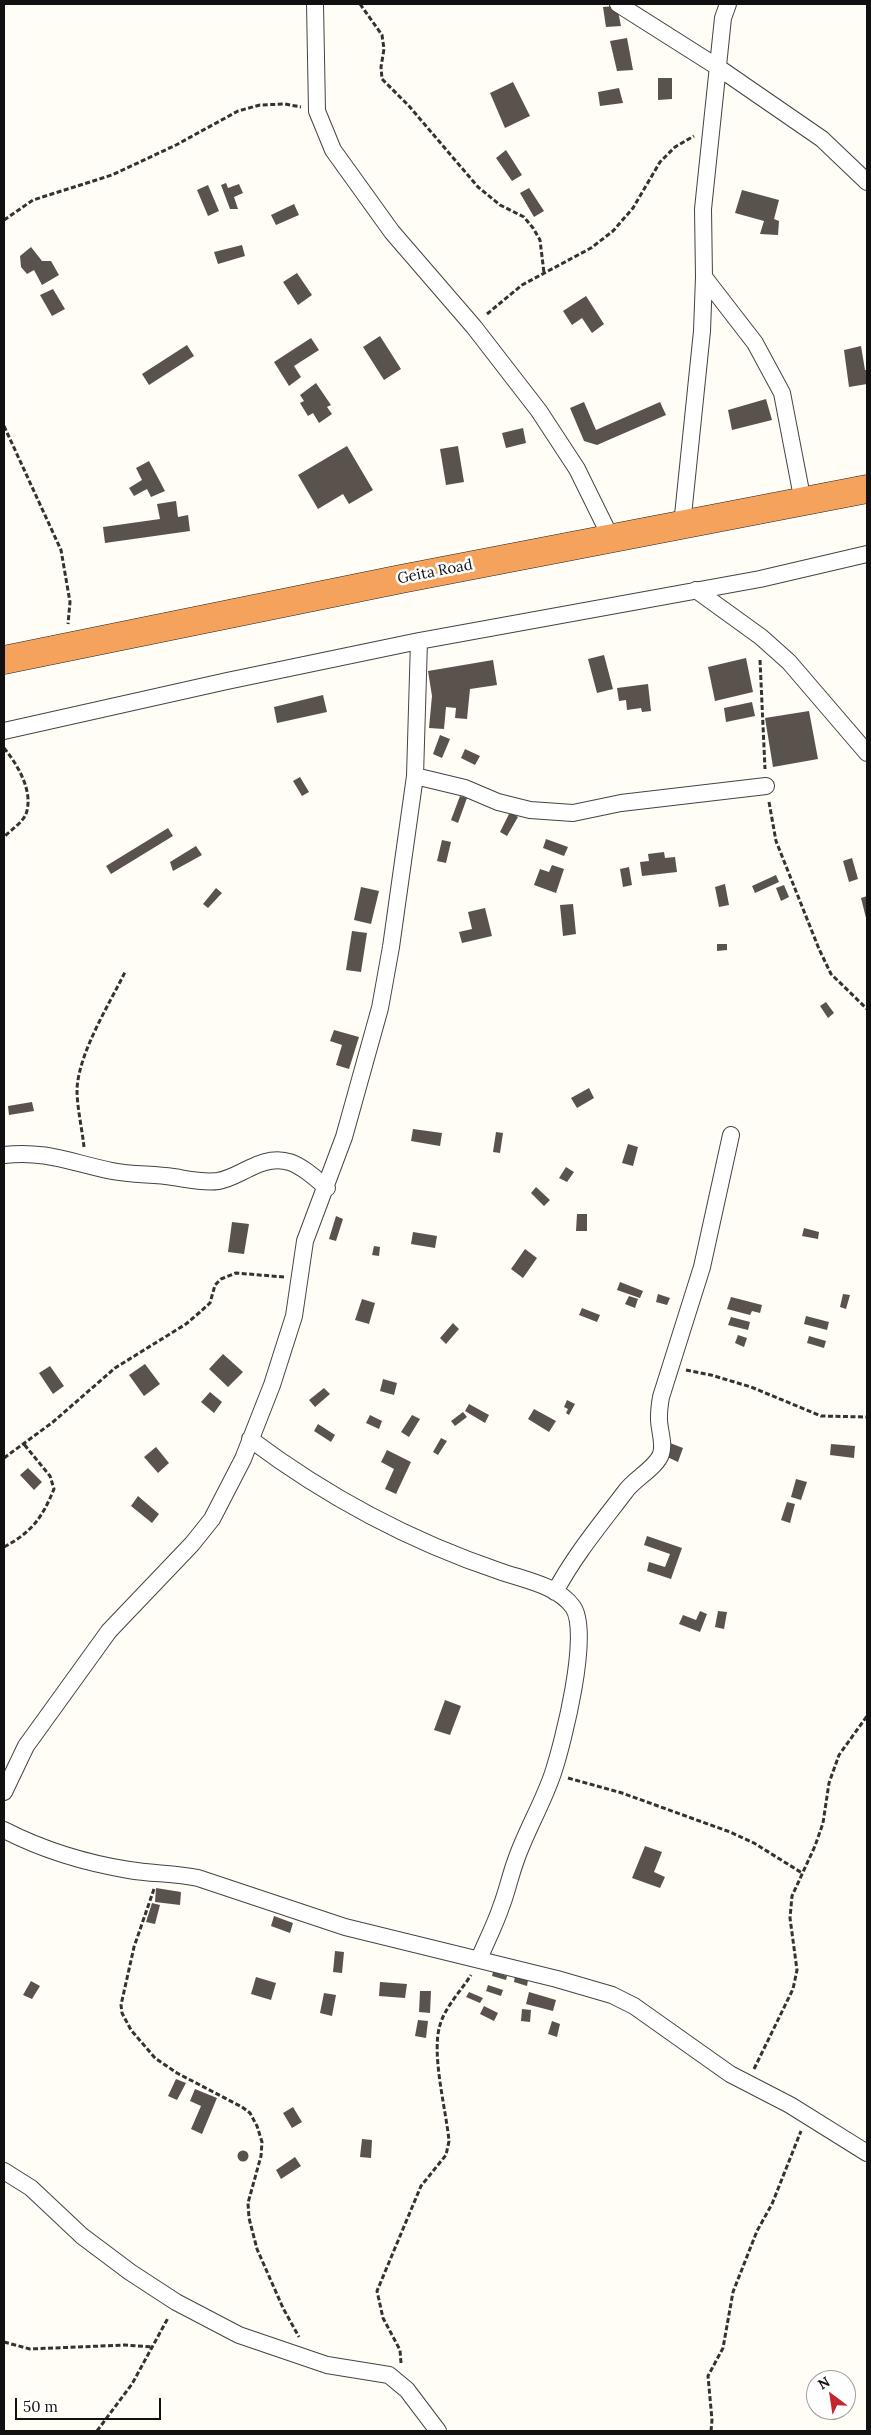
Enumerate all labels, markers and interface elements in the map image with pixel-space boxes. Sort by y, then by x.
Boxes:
street label: Geita Road [396,556,474,588]
north arrow [806,2370,856,2420]
text: N [815,2373,833,2394]
scale bar [18,2388,164,2420]
text: 50 m [23,2397,58,2416]

